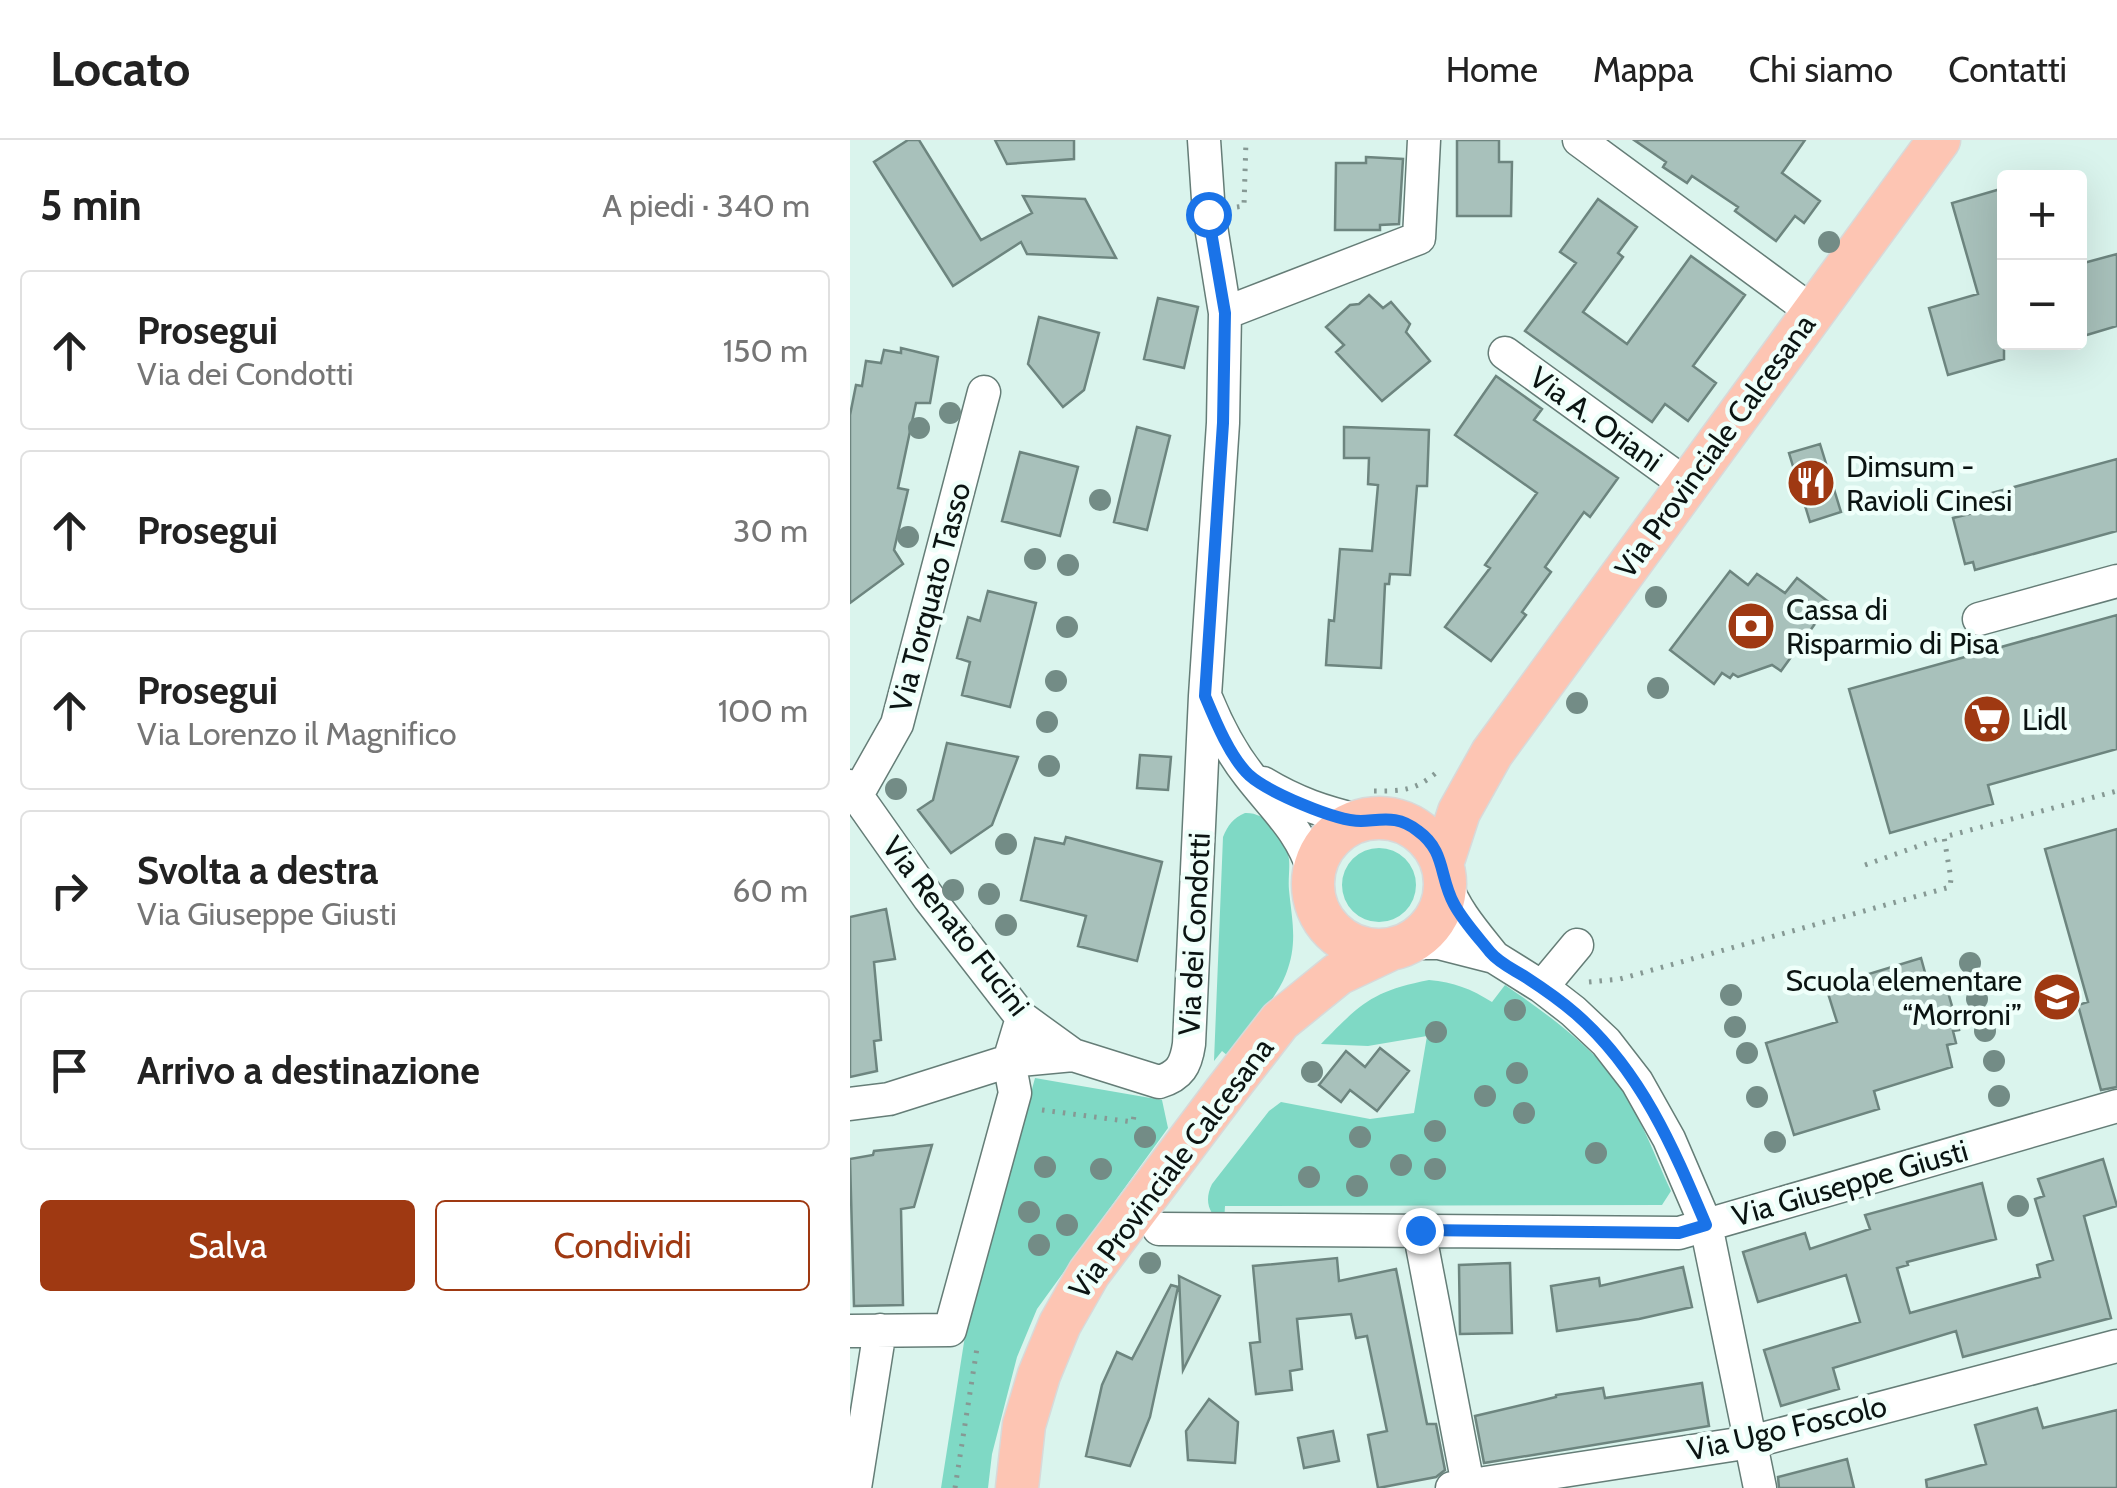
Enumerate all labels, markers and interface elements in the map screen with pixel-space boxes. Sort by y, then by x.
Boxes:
text: Locato [50,40,190,98]
text: Home [1446,48,1538,91]
text: Mappa [1593,48,1694,91]
text: Chi siamo [1749,48,1893,91]
text: Contatti [1948,48,2067,91]
map controls [1997,170,2087,350]
button: + [1997,170,2087,260]
text: 5 min [40,179,142,231]
text: A piedi · 340 m [602,186,810,225]
route start [1186,192,1232,238]
button: − [1997,260,2087,350]
street label: Via Provinciale Calcesana [1607,306,1824,585]
text: Prosegui [137,307,278,354]
icon: ahead [42,323,97,378]
text: 150 m [723,331,808,370]
text: Via dei Condotti [137,354,354,393]
street label: Via A. Oriani [1522,359,1670,479]
place label: Dimsum - Ravioli Cinesi [1846,448,2012,519]
restaurant icon: Dimsum - Ravioli Cinesi [1785,457,1837,509]
street label: Via Torquato Tasso [882,478,978,716]
icon: ahead [42,503,97,558]
text: Prosegui [137,507,278,554]
text: 30 m [733,511,808,550]
place label: Cassa di Risparmio di Pisa [1786,591,2000,662]
bank icon: Cassa di Risparmio di Pisa [1725,600,1777,652]
text: Prosegui [137,667,278,714]
icon: ahead [42,683,97,738]
text: 100 m [718,691,808,730]
supermarket icon: Lidl [1961,693,2013,745]
place label: Lidl [2022,701,2067,738]
text: Via Lorenzo il Magnifico [137,714,457,753]
street label: Via Renato Fucini [874,829,1038,1023]
street label: Via dei Condotti [1170,832,1218,1036]
text: Svolta a destra [137,847,378,894]
icon: right [42,863,97,918]
text: 60 m [732,871,808,910]
text: Via Giuseppe Giusti [137,894,397,933]
place label: Scuola elementare “Morroni” [1786,962,2022,1033]
school or university icon: Scuola elementare “Morroni” [2031,971,2083,1023]
street label: Via Provinciale Calcesana [1061,1030,1282,1306]
icon: arrive [42,1043,97,1098]
text: Arrivo a destinazione [137,1047,480,1094]
street label: Via Giuseppe Giusti [1728,1132,1972,1234]
button: Salva [40,1200,415,1291]
button: Condividi [435,1200,810,1291]
route end [1398,1208,1444,1254]
street label: Via Ugo Foscolo [1684,1387,1890,1469]

